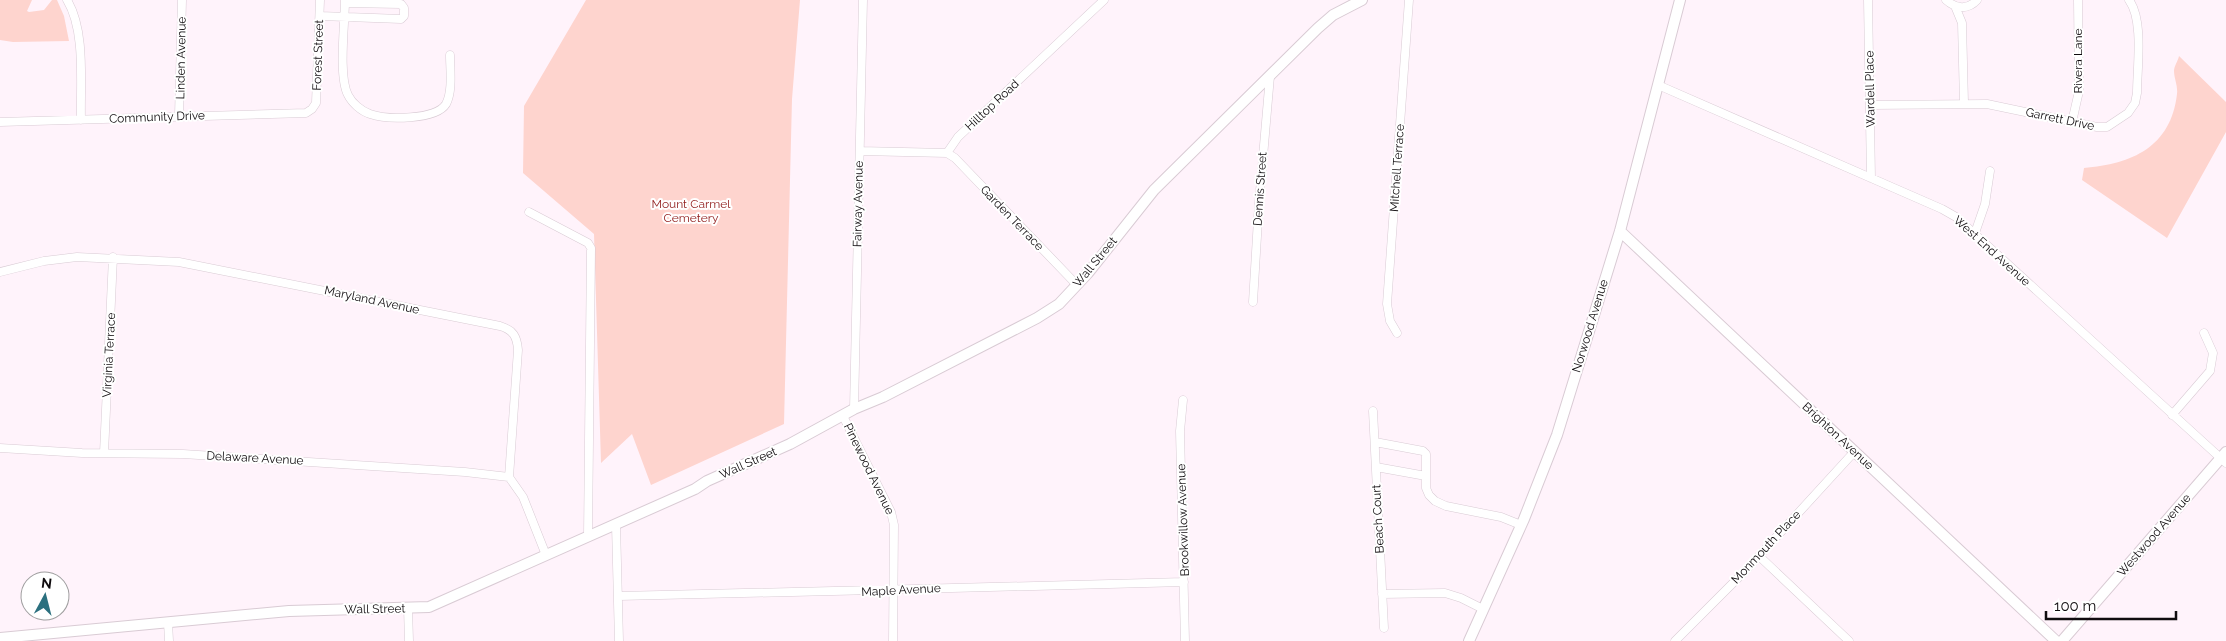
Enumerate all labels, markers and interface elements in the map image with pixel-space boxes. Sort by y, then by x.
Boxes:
street label: Linden Avenue [173,16,189,100]
street label: Forest Street [310,19,326,91]
street label: Rivera Lane [2071,29,2085,93]
street label: Wardell Place [1862,50,1878,128]
street label: Hilltop Road [962,77,1022,133]
street label: Garrett Drive [2024,105,2096,133]
street label: Community Drive [109,108,205,126]
street label: Mitchell Terrace [1387,124,1407,212]
street label: Dennis Street [1250,151,1270,227]
street label: Fairway Avenue [850,161,866,247]
street label: Garden Terrace [977,183,1047,253]
park label: Mount Carmel Cemetery [651,197,731,225]
street label: West End Avenue [1951,213,2033,289]
street label: Wall Street [1070,234,1120,290]
street label: Norwood Avenue [1569,278,1611,374]
street label: Maryland Avenue [323,283,421,317]
street label: Virginia Terrace [100,312,118,398]
street label: Brighton Avenue [1800,399,1876,473]
street label: Pinewood Avenue [841,421,897,517]
street label: Wall Street [717,444,779,482]
street label: Delaware Avenue [206,448,304,468]
street label: Brookwillow Avenue [1174,463,1192,577]
street label: Beach Court [1369,484,1387,554]
street label: Westwood Avenue [2114,491,2194,579]
street label: Monmouth Place [1729,508,1803,586]
north arrow [20,571,70,621]
text: N [40,575,53,592]
street label: Maple Avenue [861,581,941,599]
scale bar [2046,588,2176,620]
text: 100 m [2054,597,2096,615]
street label: Wall Street [344,601,406,617]

